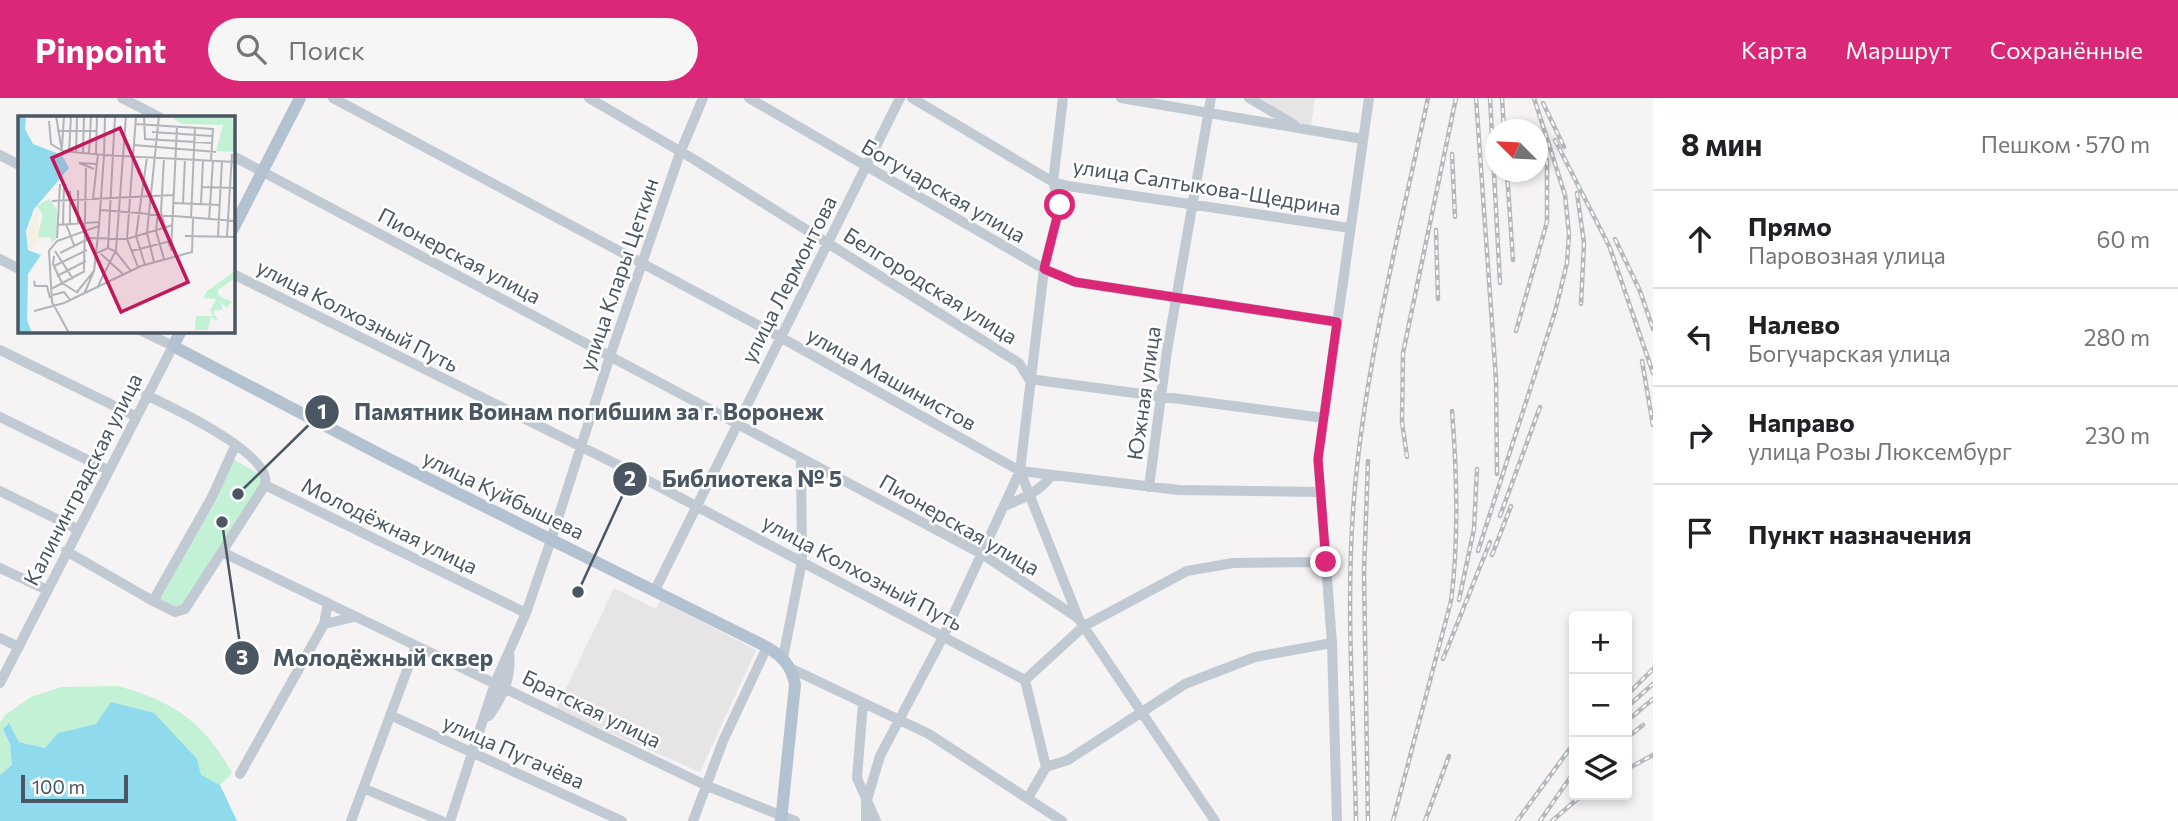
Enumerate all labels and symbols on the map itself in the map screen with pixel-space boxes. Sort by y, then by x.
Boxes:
inset map [18,116,234,332]
north arrow [1485,119,1548,182]
street label: Богучарская улица [858,133,1030,247]
street label: улица Салтыкова-Щедрина [1071,152,1343,220]
street label: улица Клары Цеткин [573,174,663,374]
route start [1044,189,1075,220]
street label: улица Лермонтова [735,191,841,367]
street label: Пионерская улица [374,202,546,308]
street label: Белгородская улица [840,221,1022,349]
street label: улица Колхозный Путь [253,253,463,377]
street label: улица Машинистов [803,321,981,435]
street label: Южная улица [1121,325,1165,461]
street label: Калининградская улица [18,369,146,589]
callout: Памятник Воинам погибшим за г. Воронеж [305,390,838,434]
text: Памятник Воинам погибшим за г. Воронеж [354,397,824,425]
text: 1 [317,398,327,423]
street label: улица Куйбышева [419,444,589,544]
callout: Библиотека № 5 [612,457,856,501]
text: Библиотека № 5 [662,464,842,492]
text: 2 [624,465,636,490]
street label: Пионерская улица [876,468,1044,580]
street label: Молодёжная улица [298,472,482,578]
street label: улица Колхозный Путь [759,509,968,636]
route end [1310,546,1341,577]
callout: Молодёжный сквер [224,636,508,680]
text: Молодёжный сквер [273,643,493,671]
text: 3 [236,644,248,669]
street label: Братская улица [519,664,665,752]
street label: улица Пугачёва [439,709,589,793]
scale bar [21,772,128,804]

